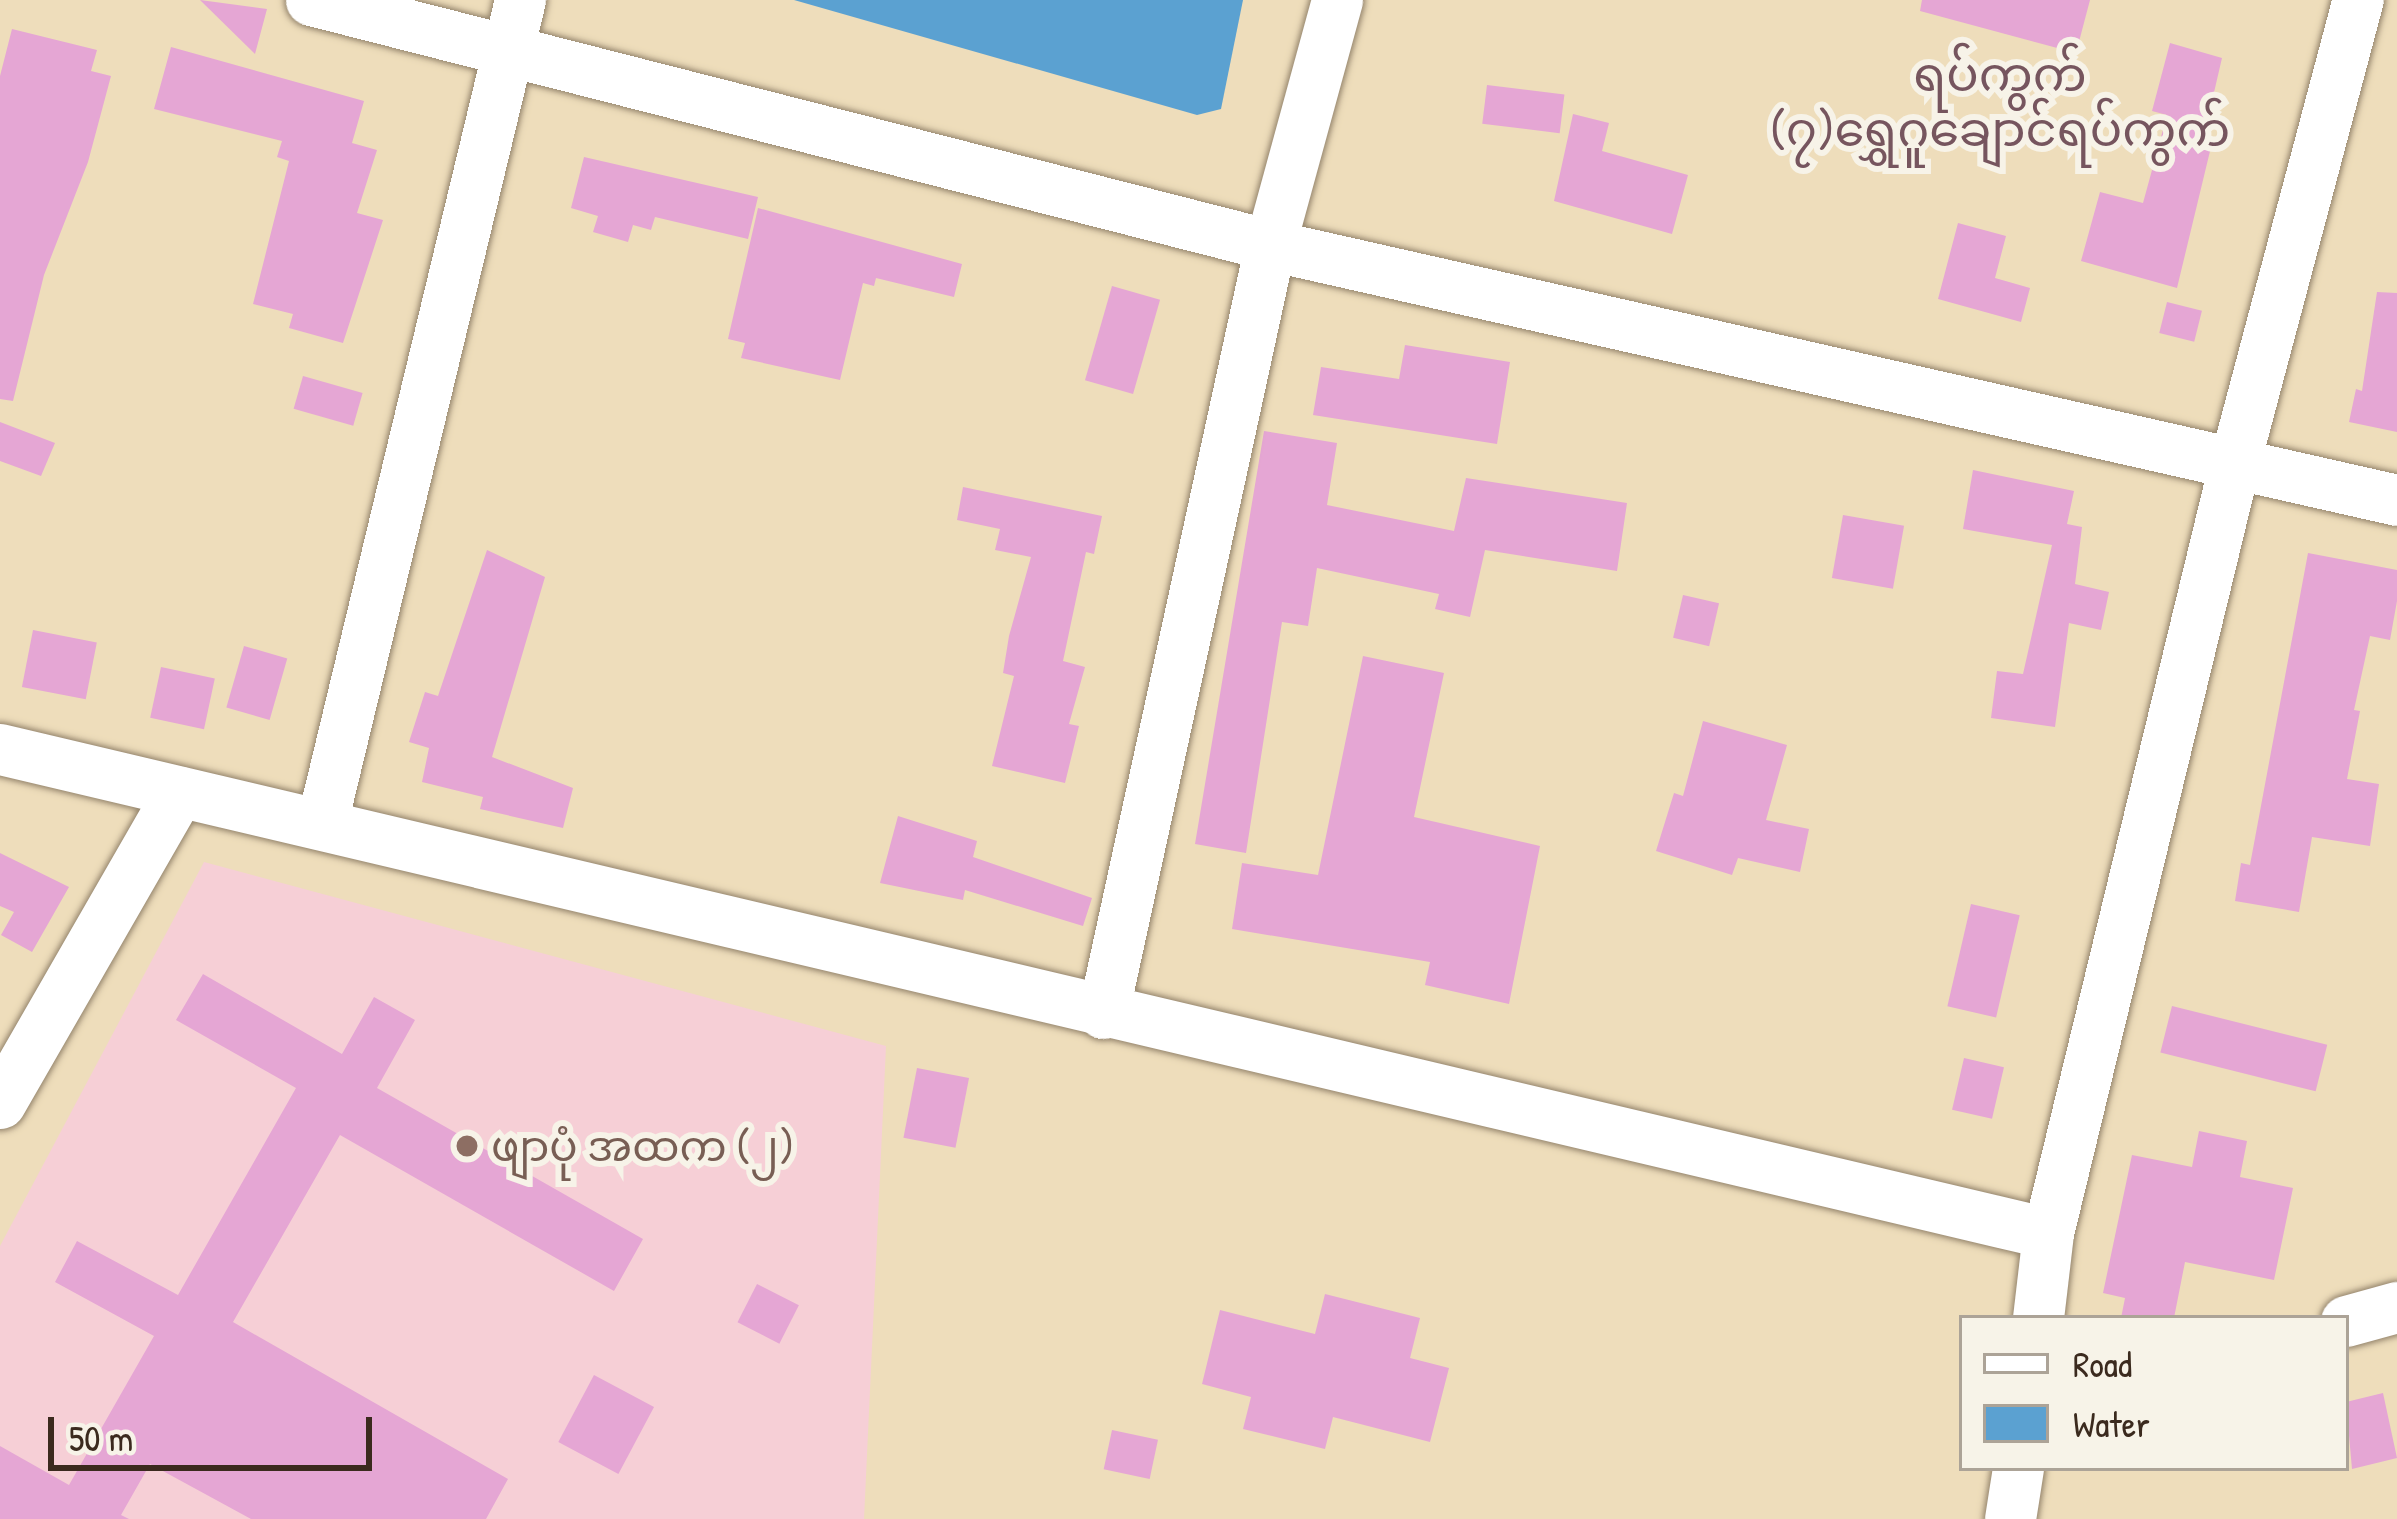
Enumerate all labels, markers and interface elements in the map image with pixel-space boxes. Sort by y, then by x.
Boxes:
district label: ရပ်ကွက် (၇)ရွှေဂူချောင်ရပ်ကွက် [1770,44,2230,157]
place label: ဖျာပုံ အထက (၂) [491,1121,794,1171]
marker: ဖျာပုံ အထက (၂) [454,1133,480,1159]
legend [1959,1315,2349,1471]
text: Road [2073,1339,2132,1388]
scale bar [54,1393,378,1467]
text: Water [2073,1399,2150,1448]
text: 50 m [69,1413,133,1462]

